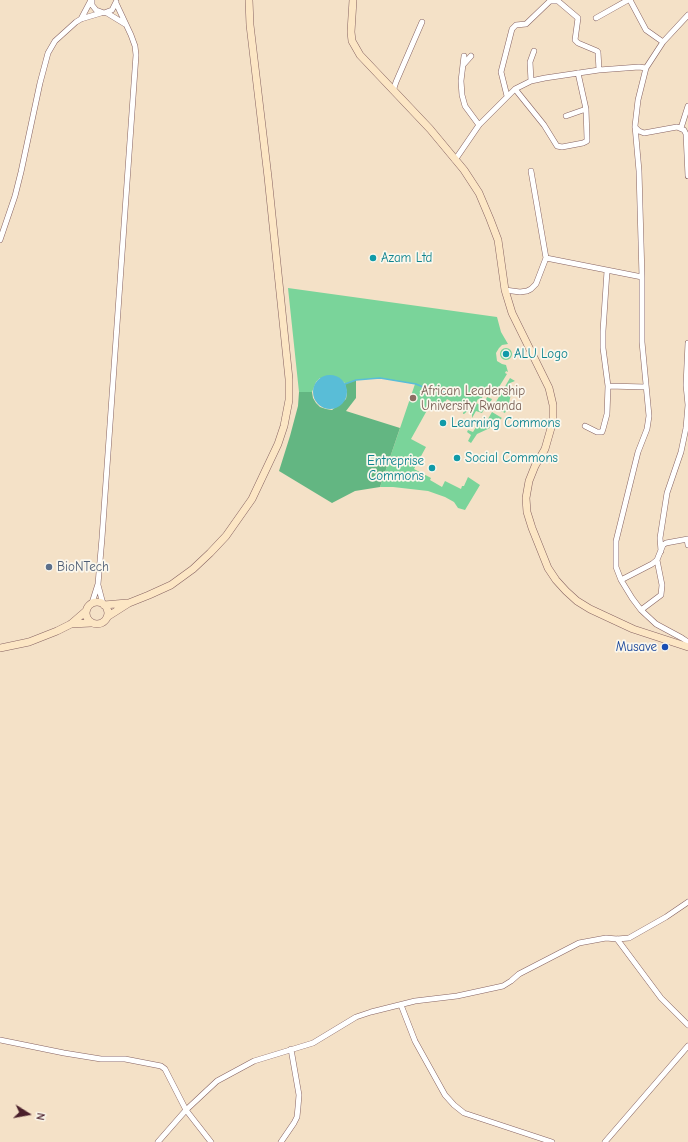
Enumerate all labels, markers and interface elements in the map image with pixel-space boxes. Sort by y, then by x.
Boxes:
place label: Azam Ltd [381,250,432,266]
marker: Azam Ltd [368,253,378,263]
place label: ALU Logo [514,346,568,362]
marker: ALU Logo [501,349,511,359]
place label: African Leadership University Rwanda [421,383,525,414]
marker: African Leadership University Rwanda [408,393,418,403]
place label: Learning Commons [451,415,560,431]
marker: Learning Commons [438,418,448,428]
place label: Social Commons [465,450,558,466]
place label: Entreprise Commons [367,453,424,484]
marker: Social Commons [452,453,462,463]
marker: Entreprise Commons [427,463,437,473]
place label: BioNTech [57,559,109,575]
marker: BioNTech [44,562,54,572]
place label: Musave [616,639,657,655]
marker: Musave [660,642,670,652]
north arrow [8,1094,48,1134]
text: N [33,1112,47,1121]

